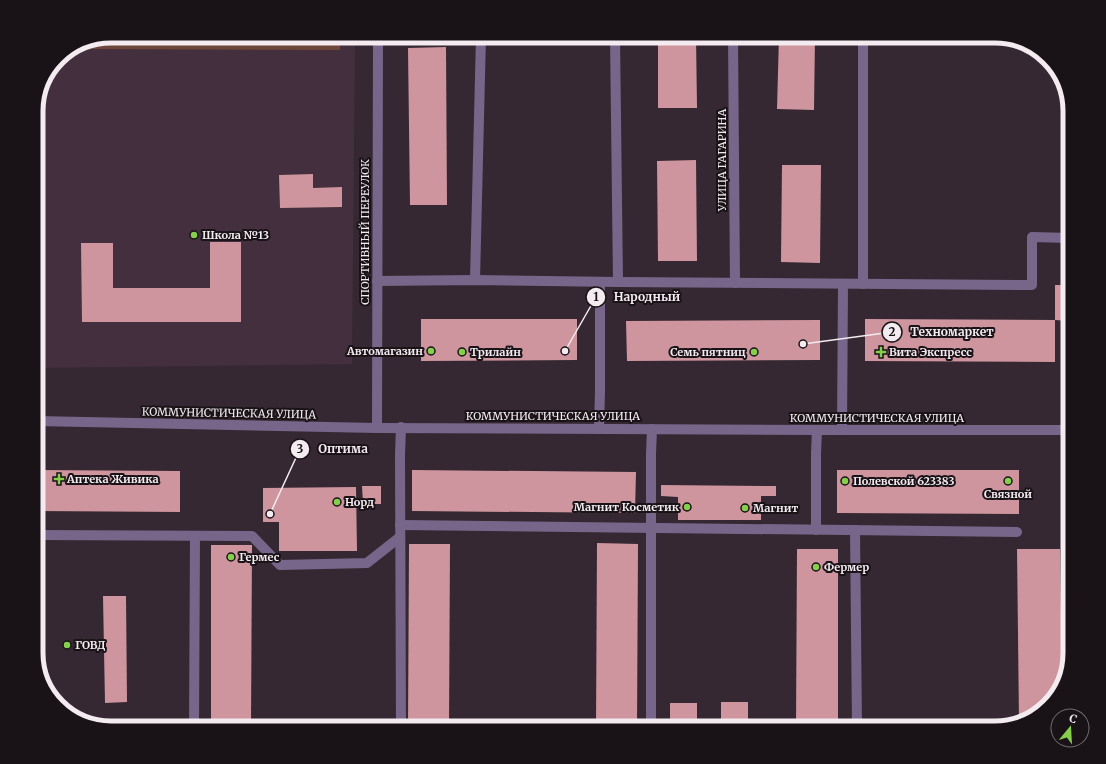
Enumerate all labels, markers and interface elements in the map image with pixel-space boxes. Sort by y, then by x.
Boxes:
street label: УЛИЦА ГАГАРИНА [715,109,729,212]
street label: СПОРТИВНЫЙ ПЕРЕУЛОК [358,159,372,305]
place label: Школа №13 [202,228,269,242]
marker: Школа №13 [189,230,199,240]
callout: Народный [586,285,688,309]
text: 1 [593,289,599,304]
text: Народный [614,289,681,304]
callout: Техномаркет [882,320,1001,344]
text: 2 [888,324,896,339]
text: Техномаркет [910,324,994,339]
place label: Автомагазин [346,344,423,358]
place label: Трилайн [470,345,521,359]
place label: Семь пятниц [670,345,746,359]
place label: Вита Экспресс [889,345,972,359]
marker: Автомагазин [426,346,436,356]
marker: Трилайн [457,347,467,357]
marker: Семь пятниц [749,347,759,357]
marker: Вита Экспресс [876,347,886,357]
street label: КОММУНИСТИЧЕСКАЯ УЛИЦА [142,404,316,422]
street label: КОММУНИСТИЧЕСКАЯ УЛИЦА [466,409,640,423]
street label: КОММУНИСТИЧЕСКАЯ УЛИЦА [790,411,964,425]
callout: Оптима [290,437,375,461]
text: 3 [297,441,304,456]
text: Оптима [318,441,368,456]
place label: Аптека Живика [66,472,159,486]
marker: Аптека Живика [54,474,64,484]
place label: Полевской 623383 [853,474,955,488]
marker: Полевской 623383 [840,476,850,486]
marker: Связной [1003,476,1013,486]
place label: Связной [984,487,1032,501]
place label: Норд [345,495,374,509]
marker: Норд [332,497,342,507]
place label: Магнит Косметик [574,500,680,514]
place label: Магнит [753,501,799,515]
marker: Магнит Косметик [682,502,692,512]
marker: Магнит [740,503,750,513]
place label: Гермес [239,550,280,564]
marker: Гермес [226,552,236,562]
place label: Фермер [824,560,869,574]
marker: Фермер [811,562,821,572]
place label: ГОВД [75,638,106,652]
marker: ГОВД [62,640,72,650]
north arrow [1050,708,1090,748]
text: С [1067,711,1079,726]

